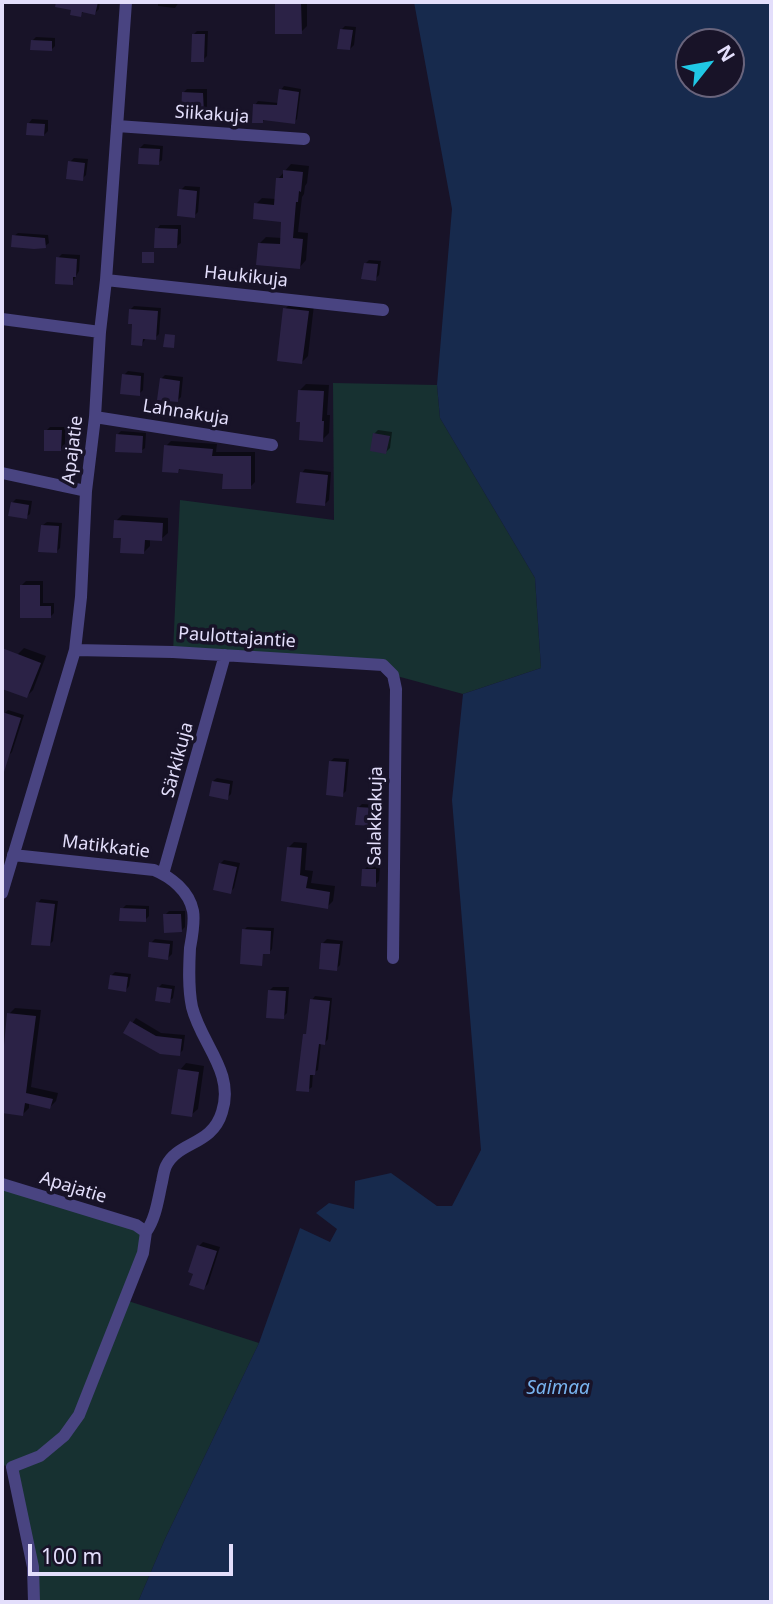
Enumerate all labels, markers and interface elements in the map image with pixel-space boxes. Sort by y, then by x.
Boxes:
north arrow [675,28,745,98]
text: N [711,40,741,67]
street label: Siikakuja [174,102,250,128]
street label: Haukikuja [203,262,289,292]
street label: Lahnakuja [141,396,231,430]
street label: Apajatie [58,415,88,485]
street label: Paulottajantie [177,623,297,653]
street label: Särkikuja [158,720,198,800]
street label: Salakkakuja [364,766,388,866]
street label: Matikkatie [61,831,151,863]
street label: Apajatie [37,1168,109,1208]
water label: Saimaa [526,1378,590,1400]
scale bar [32,1530,236,1574]
text: 100 m [41,1542,102,1570]

